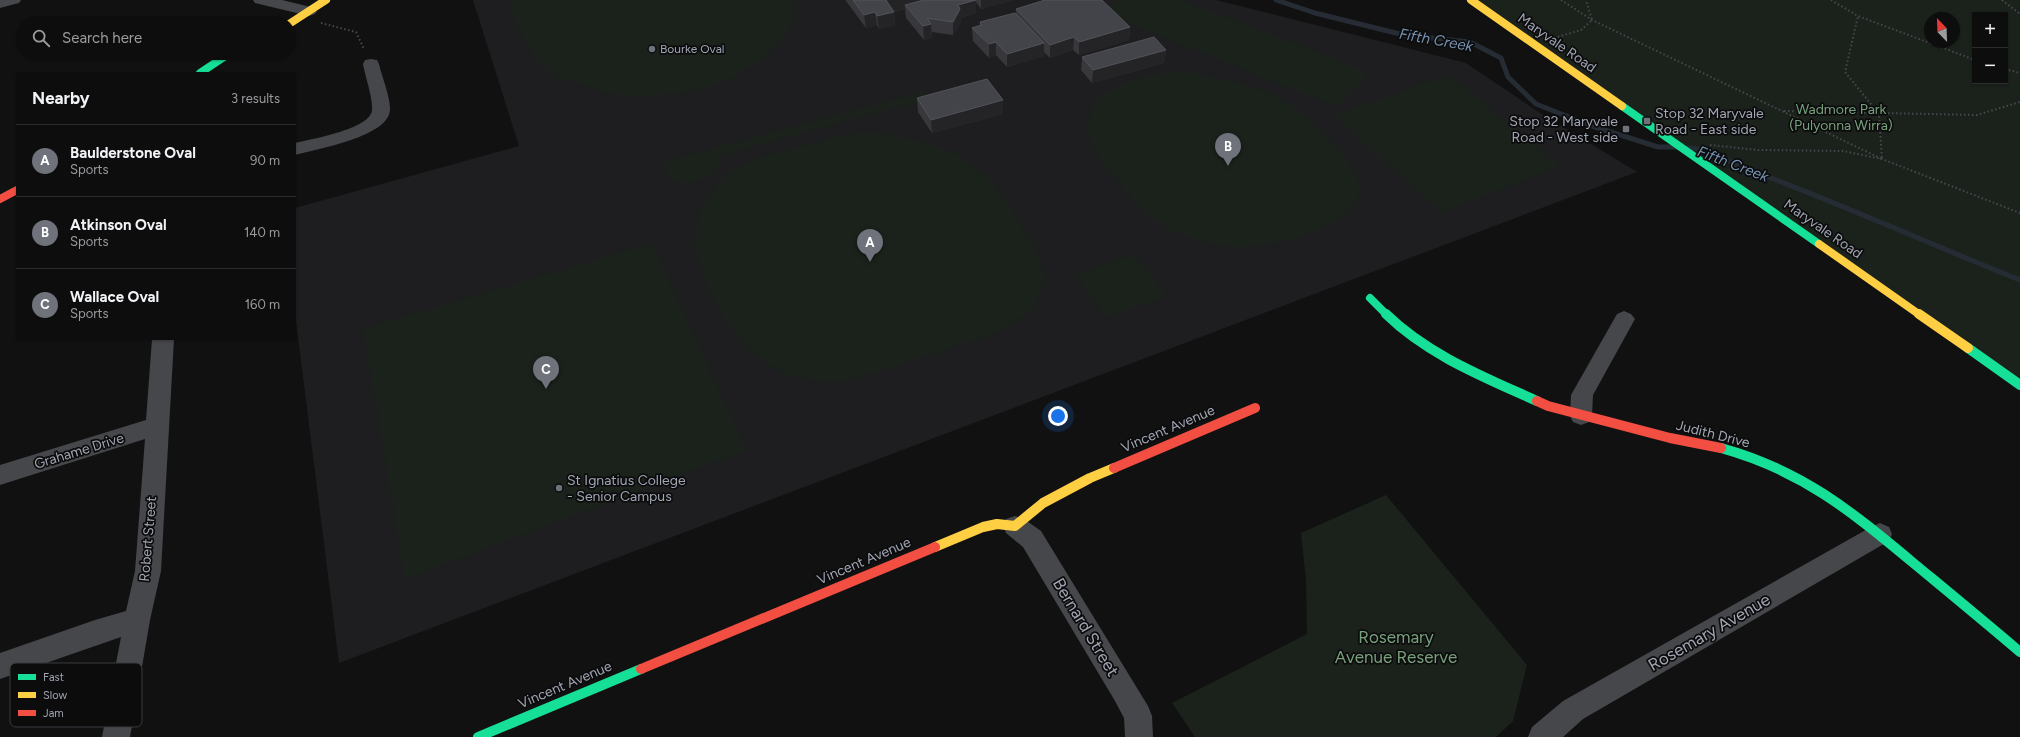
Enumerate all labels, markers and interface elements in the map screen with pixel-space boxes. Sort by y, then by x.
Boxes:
street label: Maryvale Road [1515,10,1599,76]
north arrow [1924,12,1960,48]
map controls [1972,12,2008,84]
button: + [1972,12,2008,48]
search box [16,16,296,60]
water label: Fifth Creek [1398,25,1475,55]
icon: search [30,27,52,49]
text: Search here [62,29,142,47]
place label: Bourke Oval [660,42,724,56]
marker: Bourke Oval [647,44,657,54]
button: − [1972,48,2008,84]
text: Nearby [32,88,90,108]
text: 3 results [231,91,280,106]
park label: Wadmore Park (Pulyonna Wirra) [1789,101,1893,134]
place label: Stop 32 Maryvale Road - East side [1655,105,1764,138]
place label: Stop 32 Maryvale Road - West side [1509,113,1618,146]
marker: Stop 32 Maryvale Road - East side [1642,116,1652,126]
marker: Stop 32 Maryvale Road - West side [1621,124,1631,134]
pin: B [1215,133,1241,166]
water label: Fifth Creek [1695,142,1772,186]
text: Baulderstone Oval [70,144,196,162]
text: A [40,153,50,168]
text: 90 m [250,153,280,168]
text: Sports [70,162,109,177]
street label: Maryvale Road [1781,196,1865,262]
text: Atkinson Oval [70,216,167,234]
text: B [41,225,49,240]
text: 140 m [244,225,280,240]
pin: A [857,229,883,262]
text: Sports [70,234,109,249]
text: Wallace Oval [70,288,159,306]
text: C [40,297,50,312]
text: 160 m [245,297,280,312]
text: Sports [70,306,109,321]
pin: C [533,356,559,389]
street label: Vincent Avenue [1119,402,1218,456]
your location [1048,406,1068,426]
street label: Judith Drive [1674,417,1752,451]
street label: Grahame Drive [32,429,126,473]
place label: St Ignatius College - Senior Campus [567,472,686,505]
marker: St Ignatius College - Senior Campus [554,483,564,493]
street label: Robert Street [136,496,160,582]
street label: Vincent Avenue [815,534,914,588]
street label: Bernard Street [1049,574,1123,680]
street label: Rosemary Avenue [1645,589,1773,675]
park label: Rosemary Avenue Reserve [1335,627,1457,667]
street label: Vincent Avenue [516,658,615,712]
legend [10,663,142,727]
text: Fast [43,671,64,684]
text: Slow [43,689,67,702]
text: Jam [43,707,64,720]

